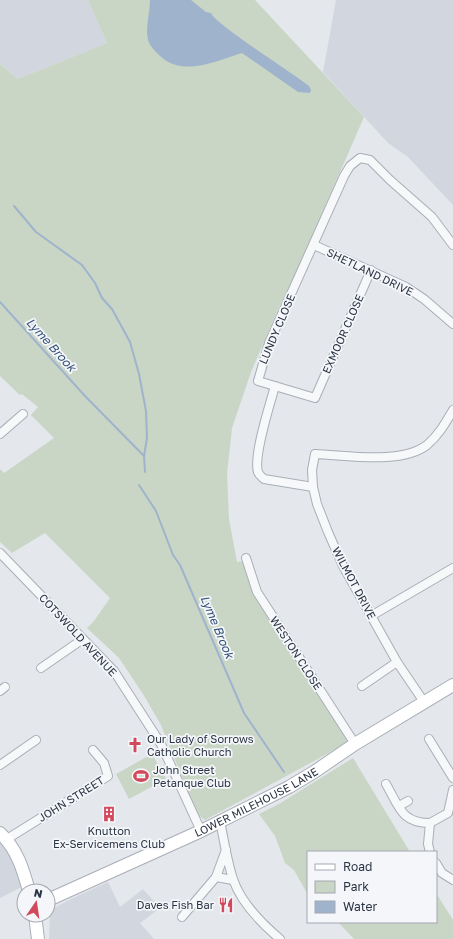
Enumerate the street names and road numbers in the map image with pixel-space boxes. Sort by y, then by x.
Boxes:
street label: SHETLAND DRIVE [325,245,416,298]
street label: LUNDY CLOSE [256,292,297,366]
street label: EXMOOR CLOSE [319,292,366,375]
street label: WILMOT DRIVE [330,544,379,621]
street label: COTSWOLD AVENUE [37,591,120,679]
street label: WESTON CLOSE [268,613,325,692]
street label: LOWER MILEHOUSE LANE [192,764,320,839]
street label: JOHN STREET [35,773,106,824]

